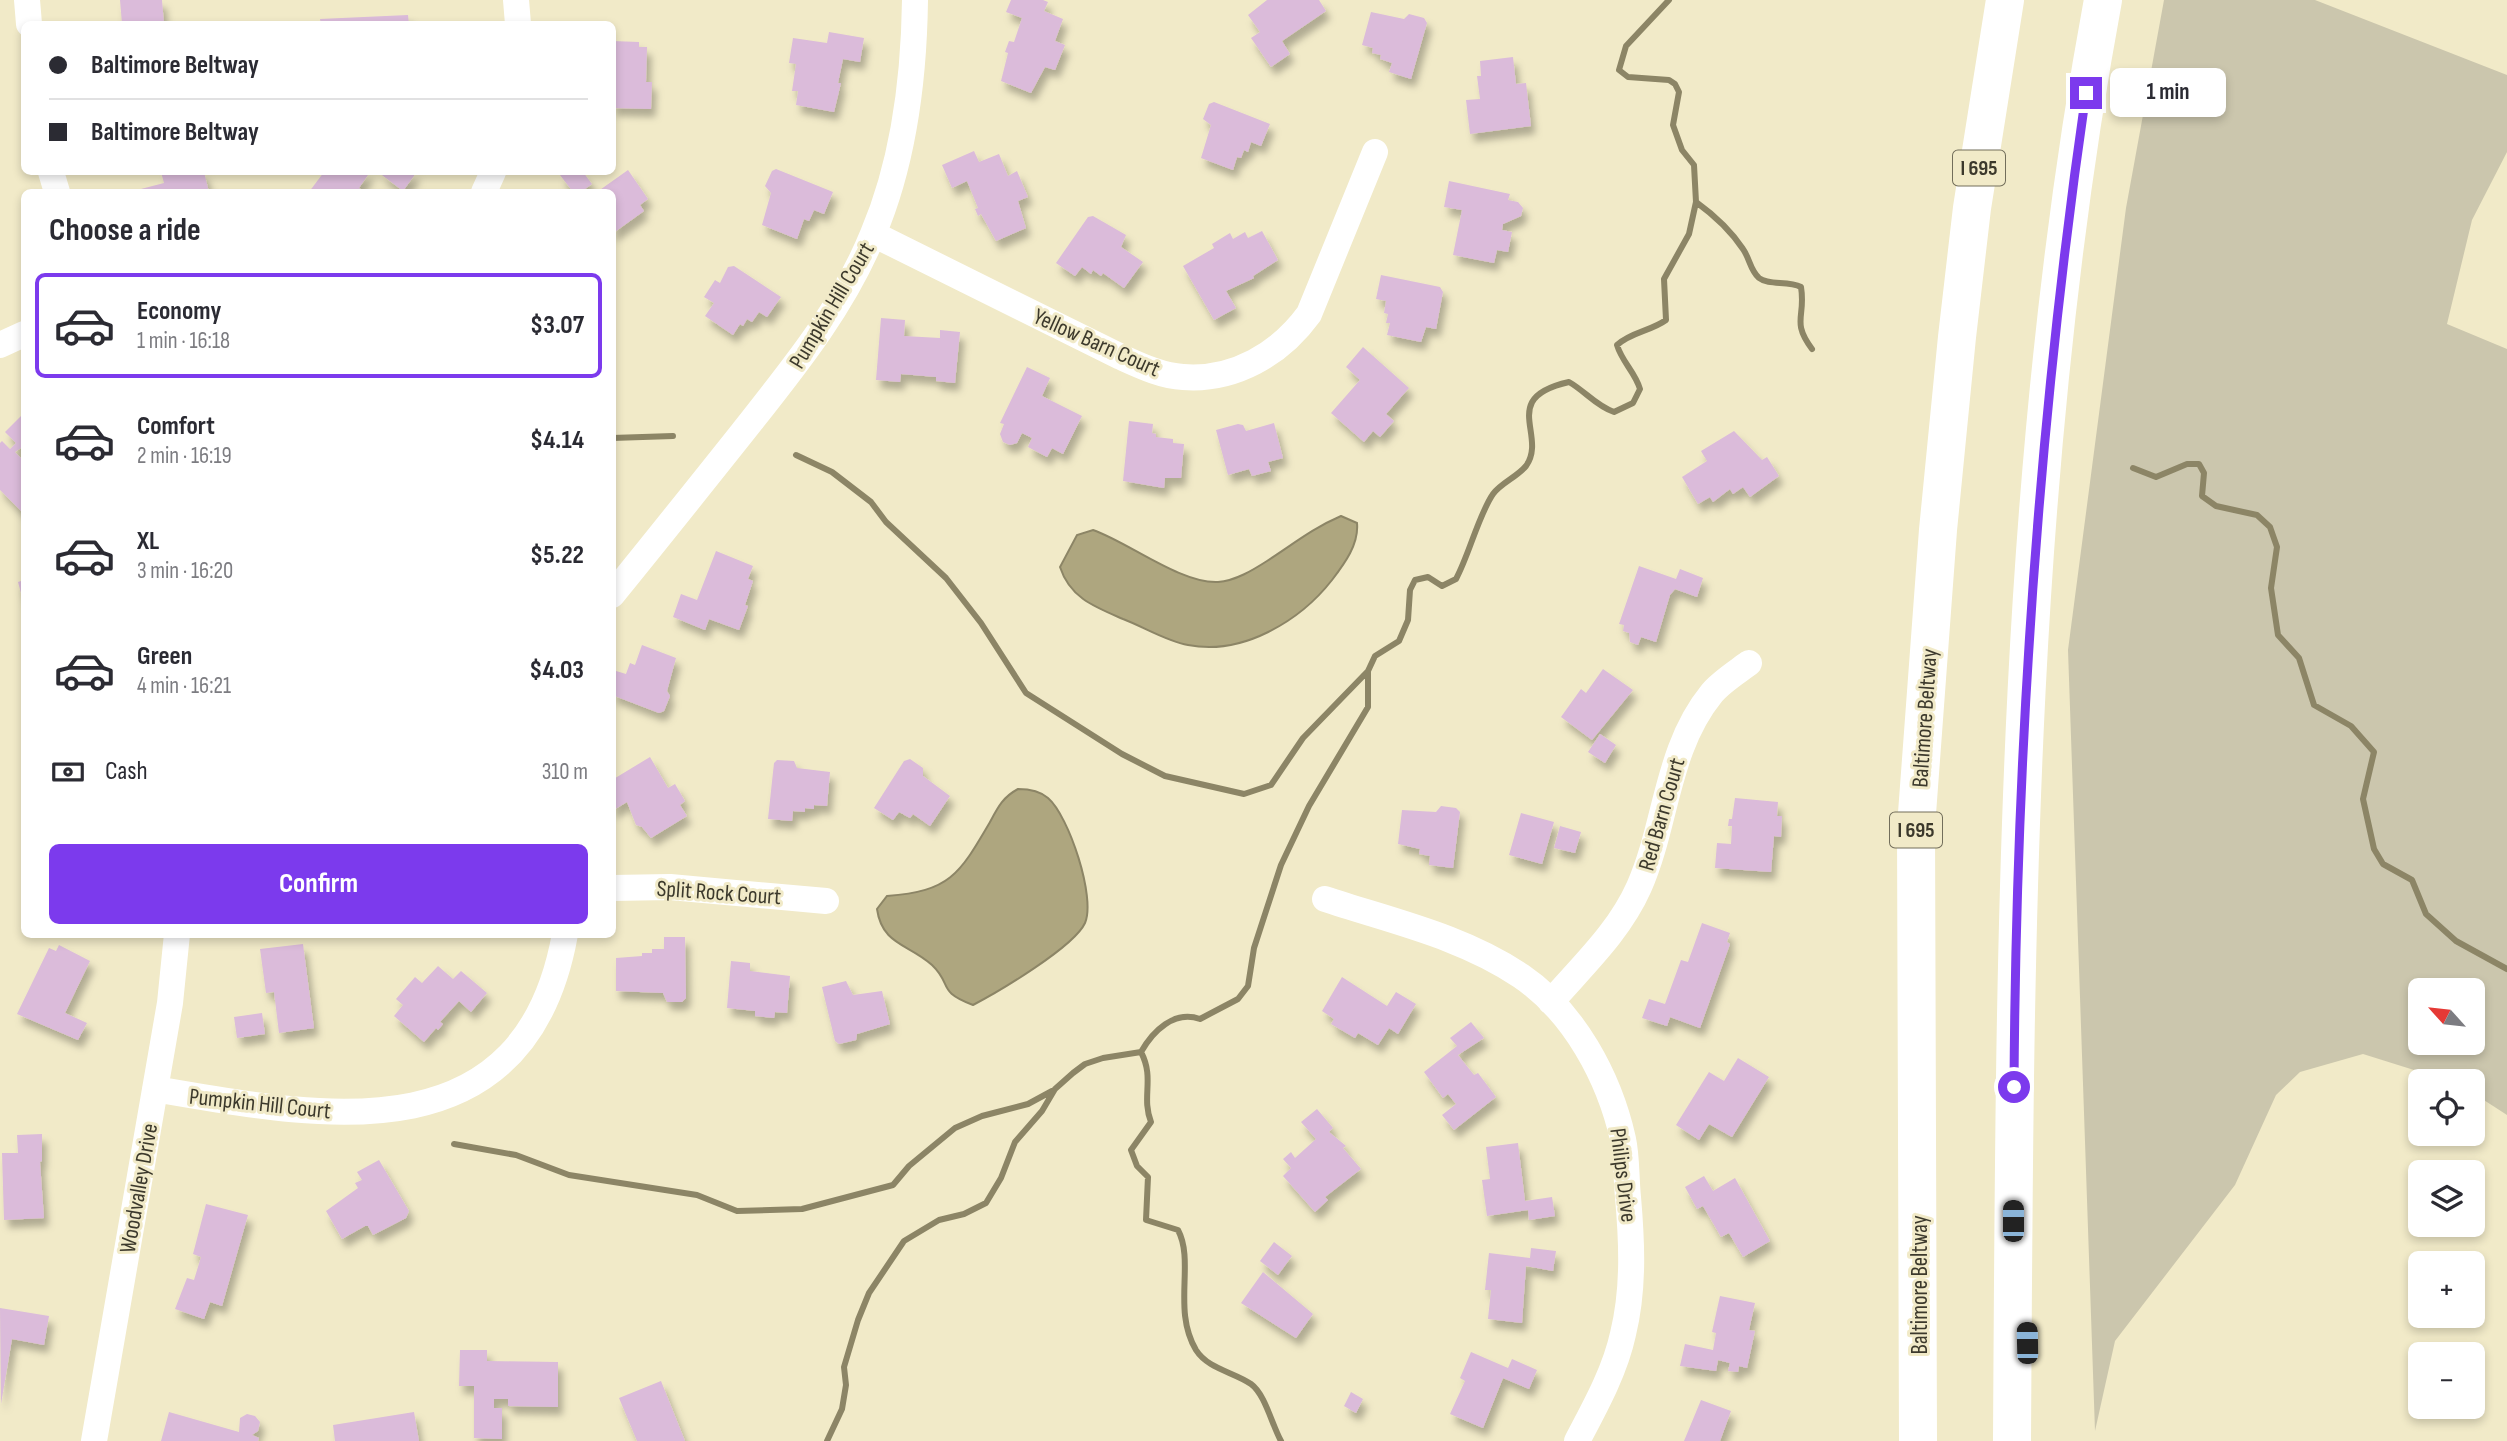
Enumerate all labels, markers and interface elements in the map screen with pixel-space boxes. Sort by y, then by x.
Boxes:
text: Baltimore Beltway [91,50,259,81]
callout: 1 min [2110,68,2226,118]
route end [2070,77,2102,109]
text: 1 min [2147,78,2189,106]
text: Baltimore Beltway [91,117,259,148]
road number: I 695 [1953,150,2005,186]
text: Choose a ride [49,211,201,250]
street label: Pumpkin Hill Court [783,237,881,374]
icon: car [53,294,116,357]
text: Economy [137,296,221,327]
street label: Yellow Barn Court [1029,303,1164,383]
text: $3.07 [530,310,584,341]
text: 1 min · 16:18 [137,327,230,355]
icon: car [53,409,116,472]
text: Comfort [137,411,215,442]
text: $4.14 [530,425,584,456]
text: 2 min · 16:19 [137,442,232,470]
icon: car [53,524,116,587]
text: XL [137,526,159,557]
text: $5.22 [530,540,584,571]
text: 3 min · 16:20 [137,557,233,585]
icon: car [53,639,116,702]
text: Green [137,641,192,672]
street label: Baltimore Beltway [1906,648,1944,788]
text: $4.03 [529,655,584,686]
text: 4 min · 16:21 [137,672,231,700]
icon: cash [49,753,87,791]
street label: Red Barn Court [1633,755,1691,874]
text: Cash [105,756,148,787]
text: 310 m [542,758,588,786]
road number: I 695 [1890,812,1942,848]
button: Confirm [49,844,588,924]
street label: Split Rock Court [656,875,782,911]
north arrow [2408,978,2485,1055]
map controls [2408,978,2485,1419]
button: locate [2408,1069,2485,1146]
route start [1998,1071,2030,1103]
street label: Pumpkin Hill Court [188,1083,332,1125]
street label: Woodvalley Drive [114,1121,164,1255]
street label: Philips Drive [1603,1127,1643,1224]
button: layers [2408,1160,2485,1237]
car [2003,1200,2024,1242]
street label: Baltimore Beltway [1906,1215,1934,1355]
button: + [2408,1251,2485,1328]
car [2017,1322,2038,1364]
button: − [2408,1342,2485,1419]

